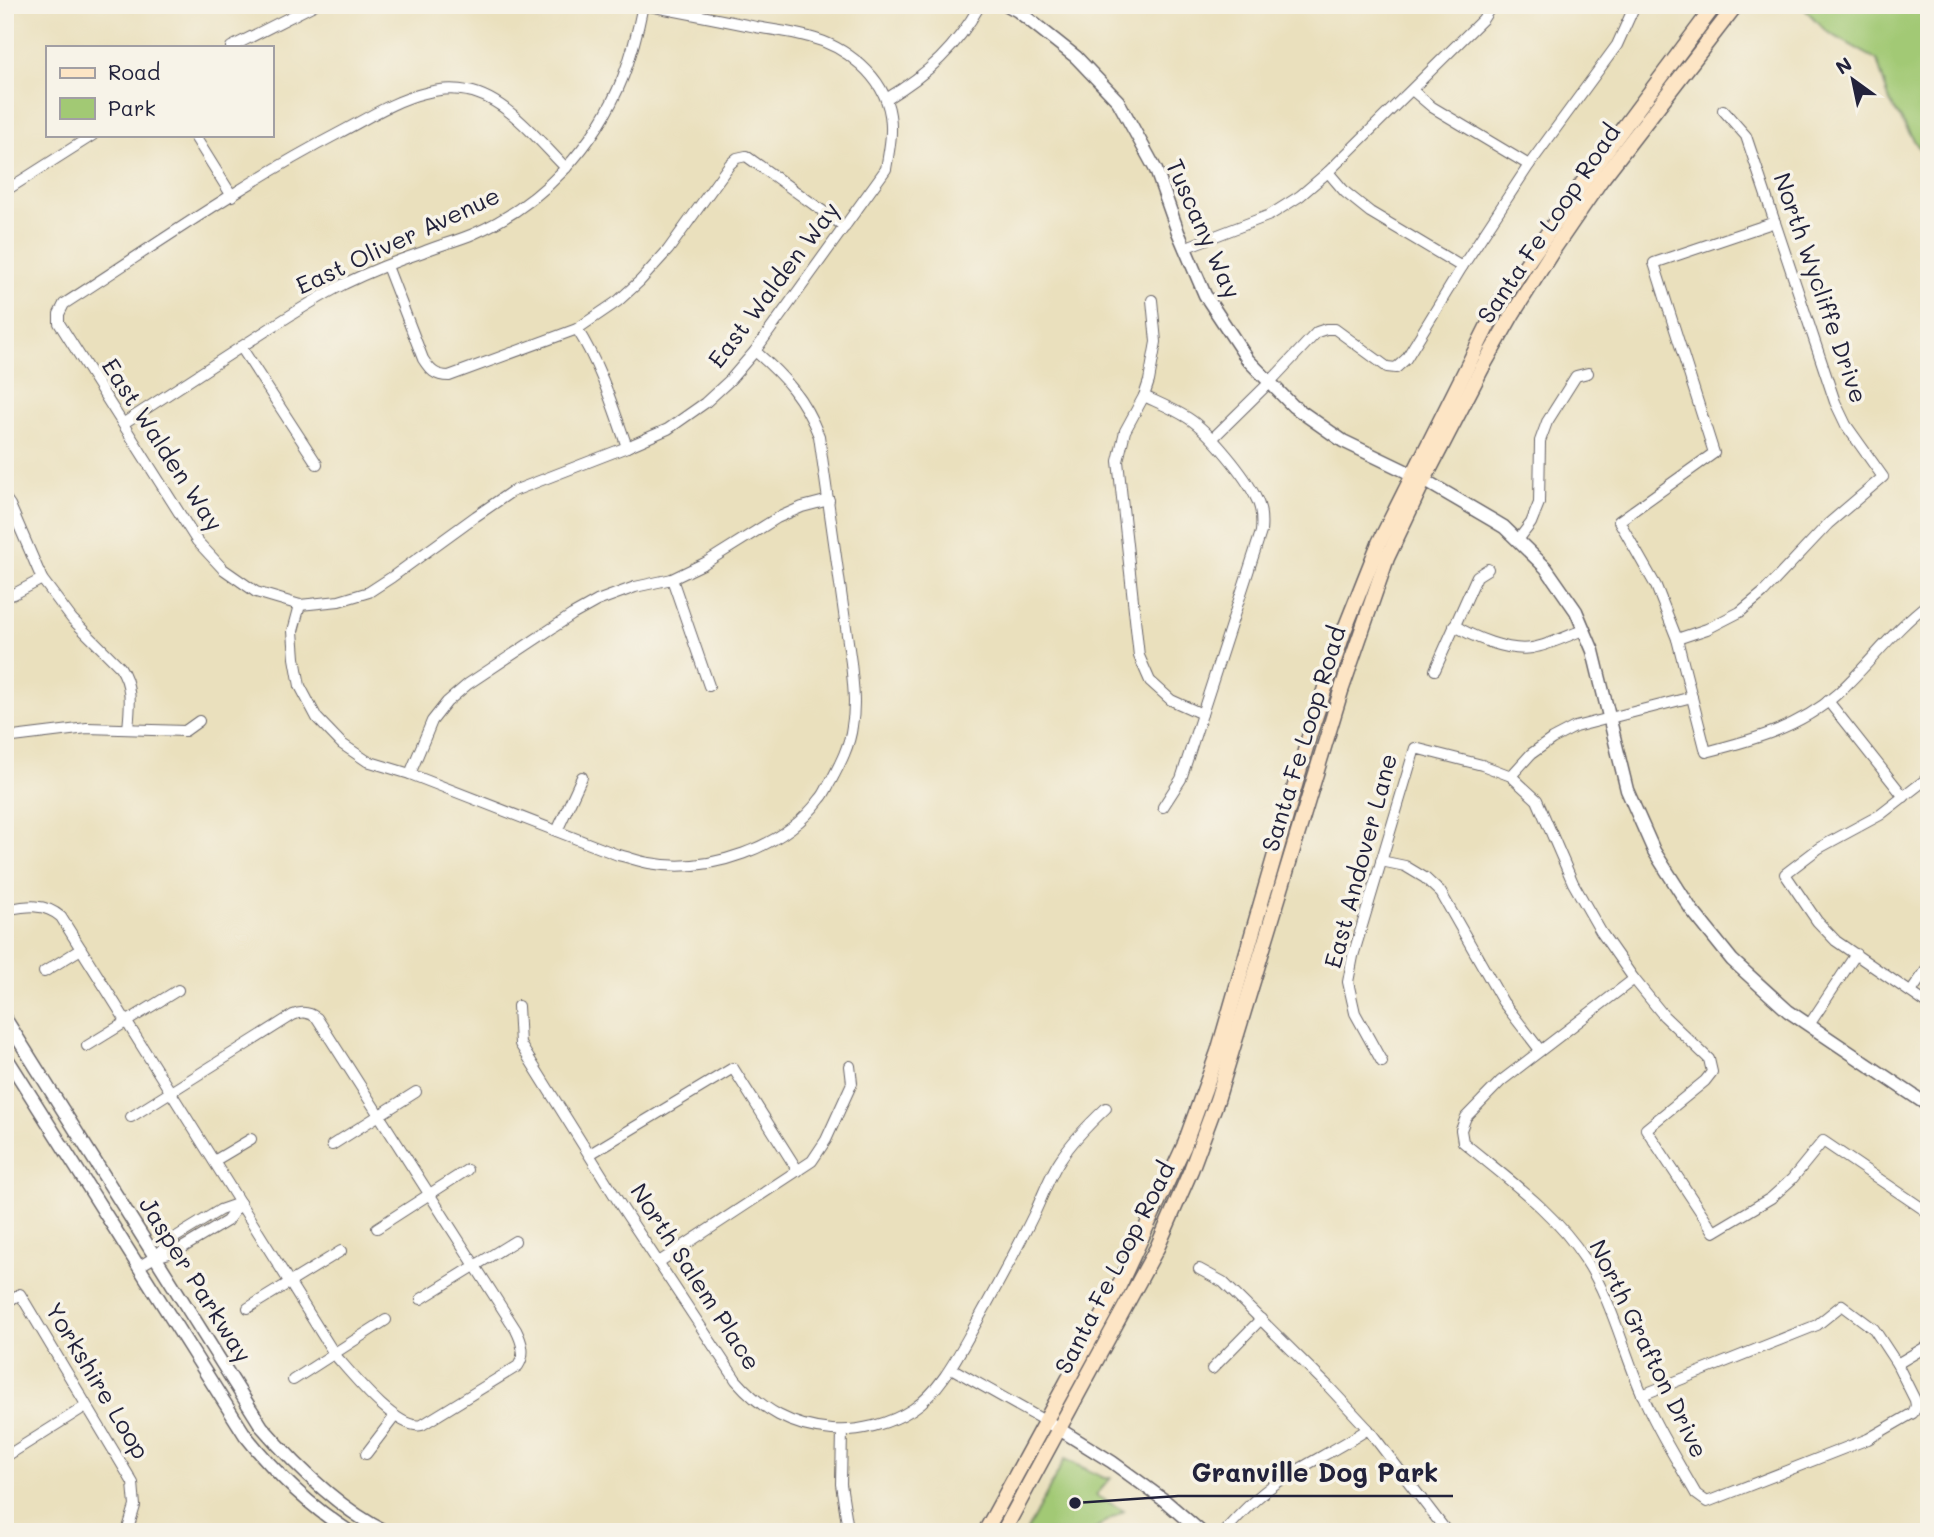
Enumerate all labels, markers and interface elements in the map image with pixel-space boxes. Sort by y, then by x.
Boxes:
legend [46,46,273,136]
north arrow [1818,46,1888,116]
text: N [1831,51,1856,80]
text: Road [108,58,160,85]
text: Park [108,94,156,121]
street label: Santa Fe Loop Road [1469,117,1626,329]
street label: Tuscany Way [1160,154,1249,303]
street label: North Wycliffe Drive [1767,168,1875,407]
street label: East Oliver Avenue [291,179,504,300]
street label: East Walden Way [700,195,845,373]
street label: East Walden Way [96,352,231,537]
street label: Santa Fe Loop Road [1253,622,1352,855]
street label: East Andover Lane [1316,750,1403,971]
street label: Santa Fe Loop Road [1047,1156,1181,1379]
street label: North Salem Place [624,1177,768,1375]
street label: Jasper Parkway [133,1191,260,1368]
street label: North Grafton Drive [1583,1234,1716,1463]
street label: Yorkshire Loop [39,1296,157,1464]
callout: Granville Dog Park [1178,1449,1453,1496]
text: Granville Dog Park [1192,1455,1438,1489]

